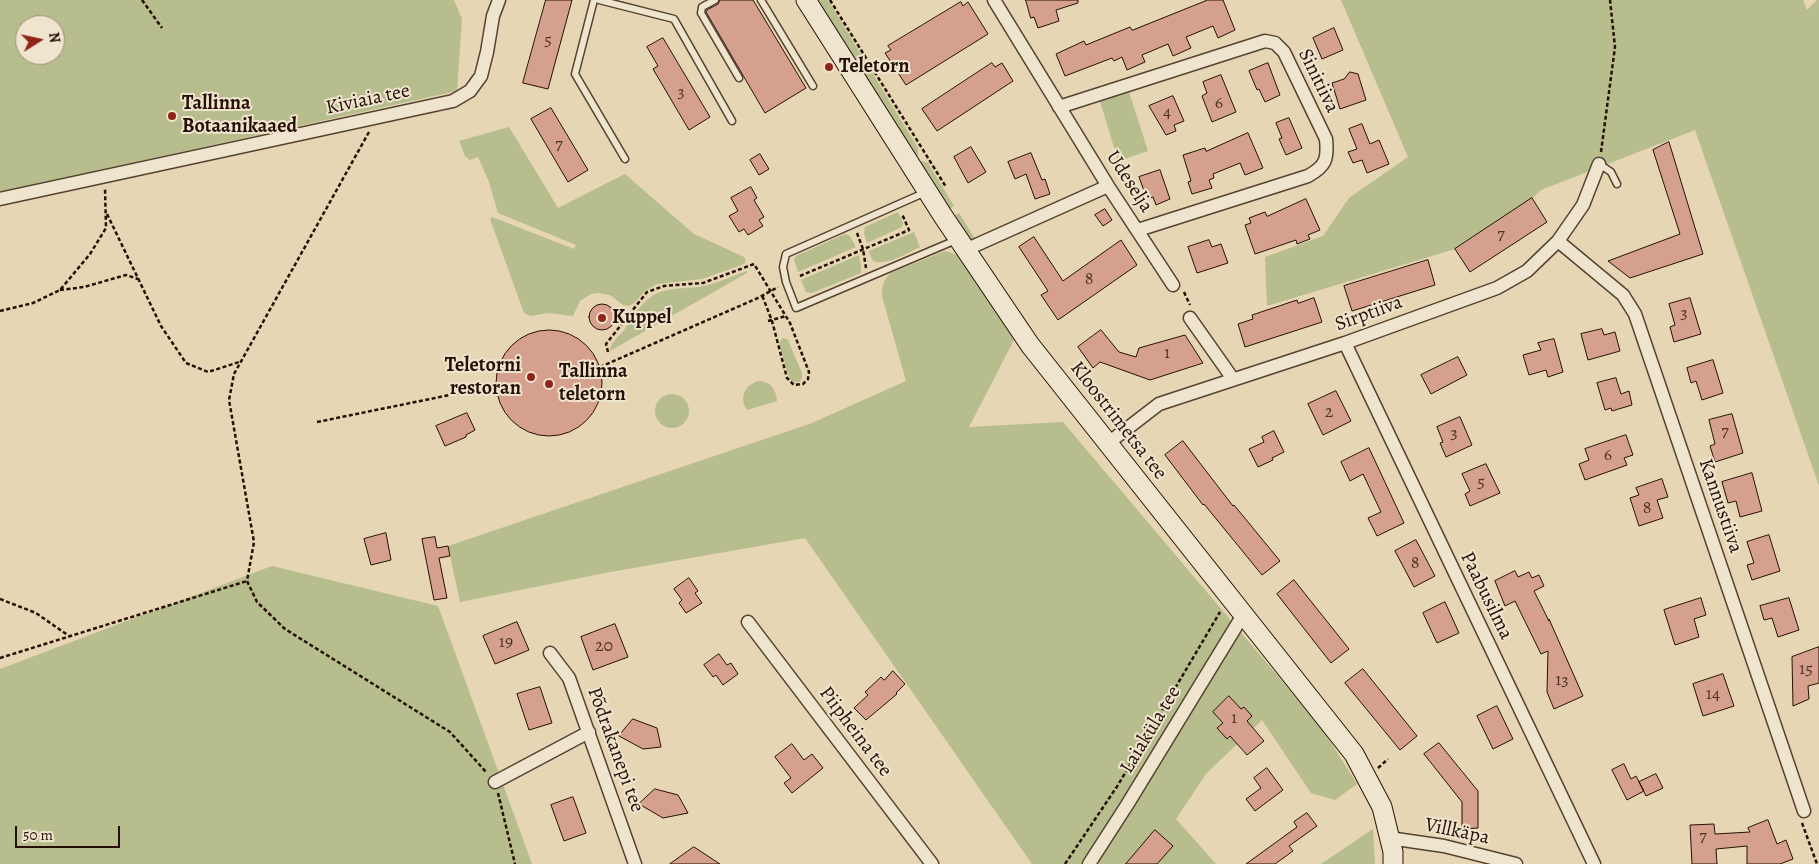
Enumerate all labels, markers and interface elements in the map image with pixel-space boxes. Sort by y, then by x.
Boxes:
north arrow [15,15,65,65]
house number: 5 [544,30,552,52]
text: N [44,31,65,44]
street label: Sinitiiva [1292,45,1344,117]
place label: Teletorn [839,55,909,79]
marker: Teletorn [823,61,835,73]
street label: Kiviaia tee [324,79,412,121]
house number: 3 [677,82,685,104]
place label: Tallinna Botaanikaaed [182,92,297,139]
house number: 6 [1215,93,1223,115]
house number: 4 [1163,102,1171,124]
marker: Tallinna Botaanikaaed [166,110,178,122]
house number: 7 [555,134,563,156]
street label: Udeselja [1100,147,1158,217]
house number: 7 [1497,224,1505,246]
house number: 8 [1085,269,1093,291]
street label: Sirptiiva [1332,291,1406,337]
house number: 3 [1680,303,1688,325]
place label: Kuppel [612,306,672,330]
marker: Kuppel [596,312,608,324]
house number: 1 [1164,343,1170,365]
place label: Teletorni restoran [445,354,521,401]
street label: Kloostrimetsa tee [1064,357,1172,485]
place label: Tallinna teletorn [559,360,628,407]
marker: Teletorni restoran [525,371,537,383]
marker: Tallinna teletorn [543,378,555,390]
house number: 2 [1325,402,1333,424]
house number: 7 [1721,421,1729,443]
house number: 3 [1450,423,1458,445]
house number: 6 [1604,445,1612,467]
street label: Kannustiiva [1693,456,1747,556]
house number: 5 [1477,472,1485,494]
house number: 8 [1643,498,1651,520]
street label: Paabusilma [1454,548,1518,644]
house number: 8 [1411,553,1419,575]
house number: 19 [499,632,513,654]
house number: 20 [595,636,613,658]
house number: 15 [1799,659,1813,681]
house number: 13 [1555,670,1569,692]
street label: Piipheina tee [813,682,897,782]
street label: Laiaküla tee [1116,682,1186,778]
street label: Põdrakanepi tee [581,684,649,816]
house number: 14 [1706,684,1720,706]
house number: 1 [1231,708,1237,730]
street label: Villkäpa [1422,813,1492,851]
scale bar [18,816,122,848]
text: 50 m [23,825,53,845]
house number: 7 [1699,826,1707,848]

